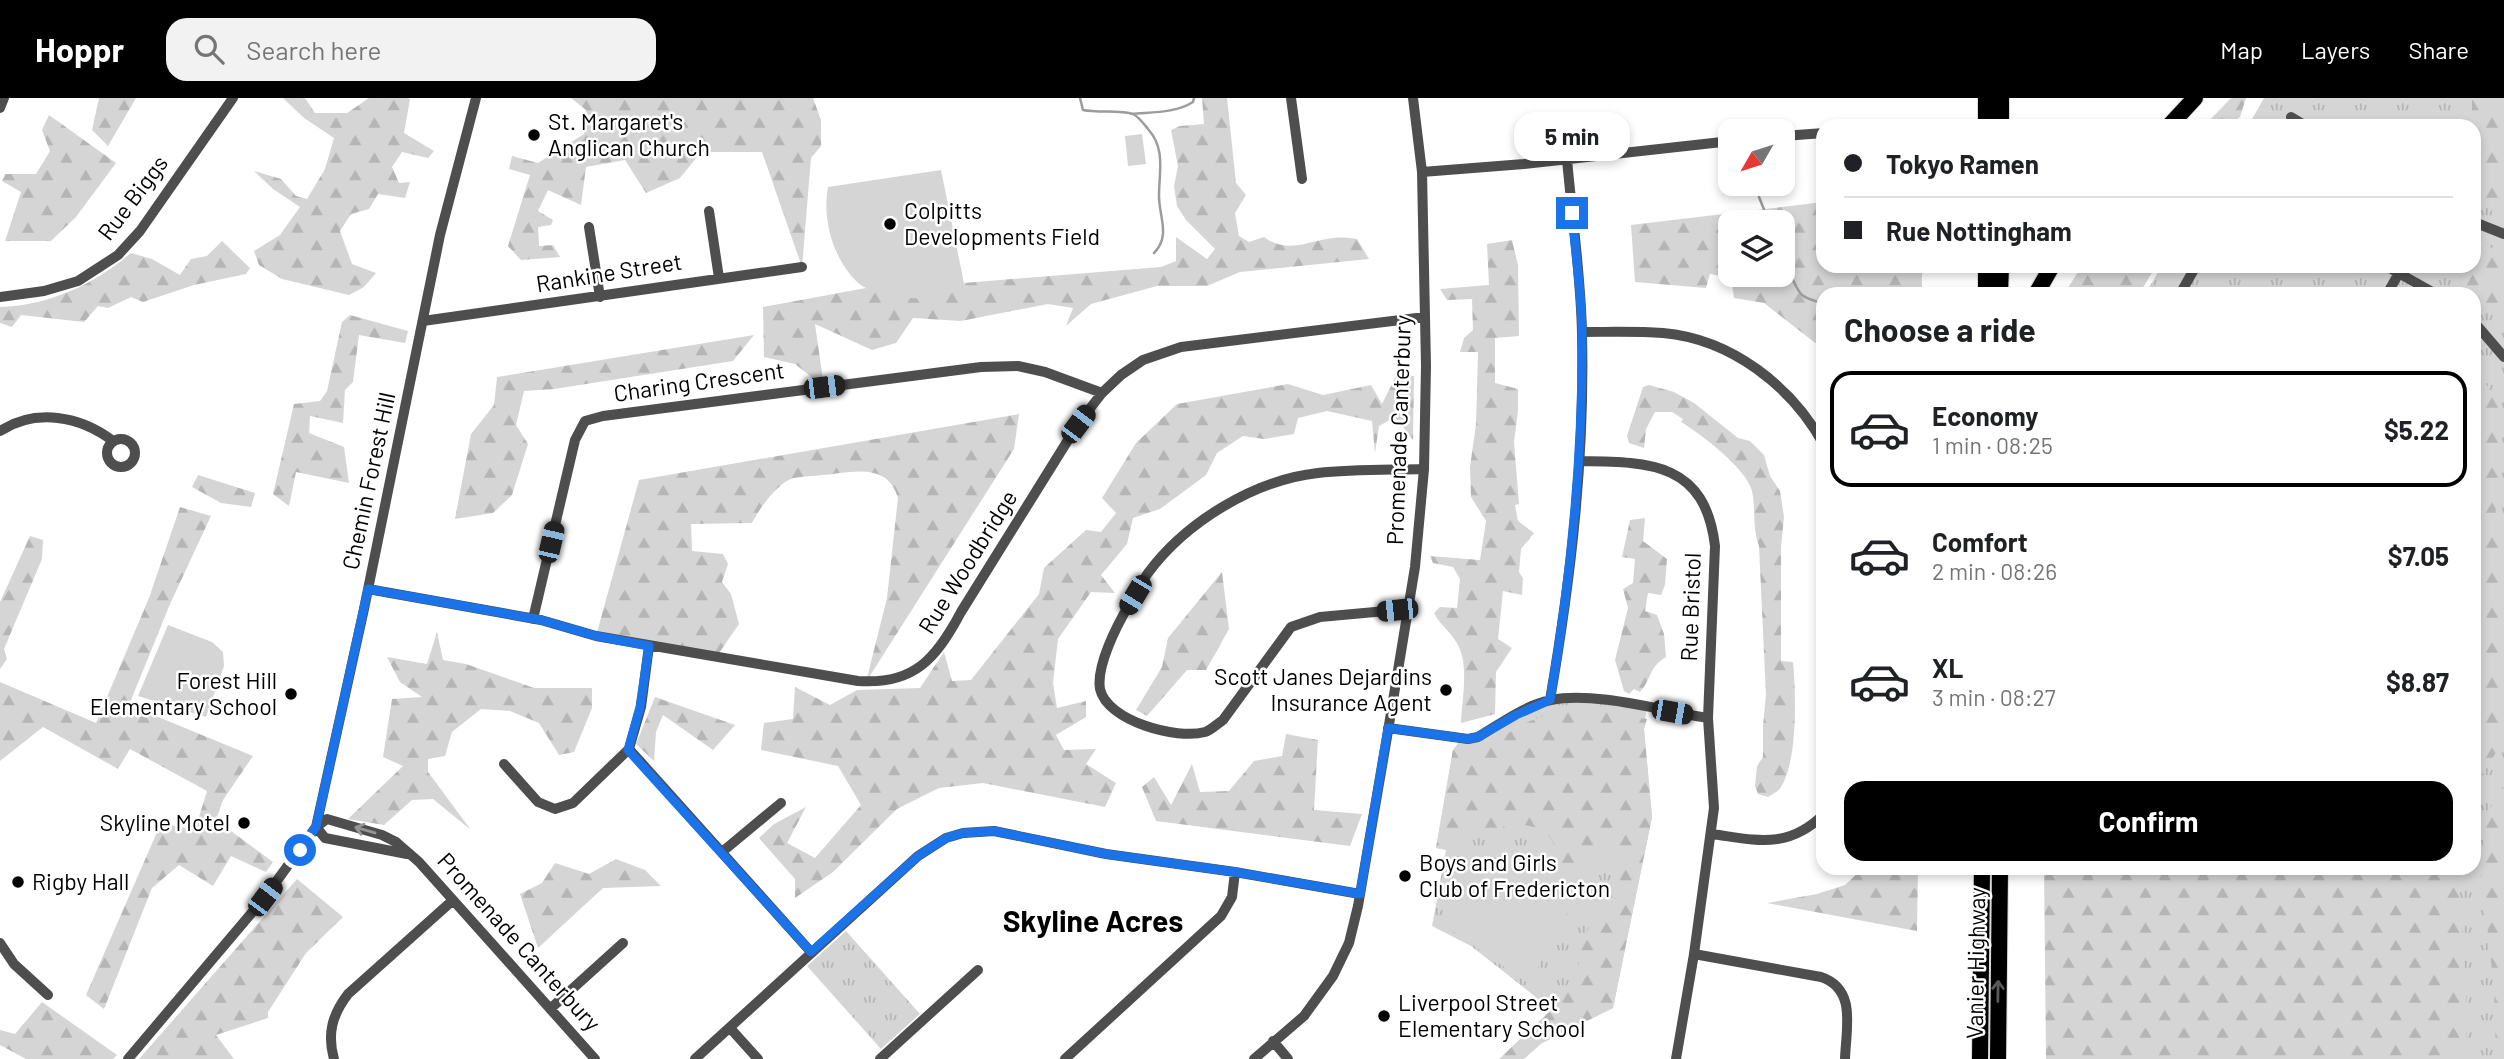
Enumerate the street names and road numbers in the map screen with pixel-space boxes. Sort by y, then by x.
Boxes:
street label: Rue Biggs [91,149,173,245]
street label: Rankine Street [534,247,684,297]
street label: Promenade Canterbury [1380,314,1416,545]
street label: Charing Crescent [612,355,786,407]
street label: Chemin Forest Hill [336,389,401,572]
street label: Rue Woodbridge [912,485,1022,638]
street label: Rue Bristol [1674,552,1706,662]
street label: Promenade Canterbury [432,846,607,1037]
street label: Vanier Highway [1960,887,1990,1039]

